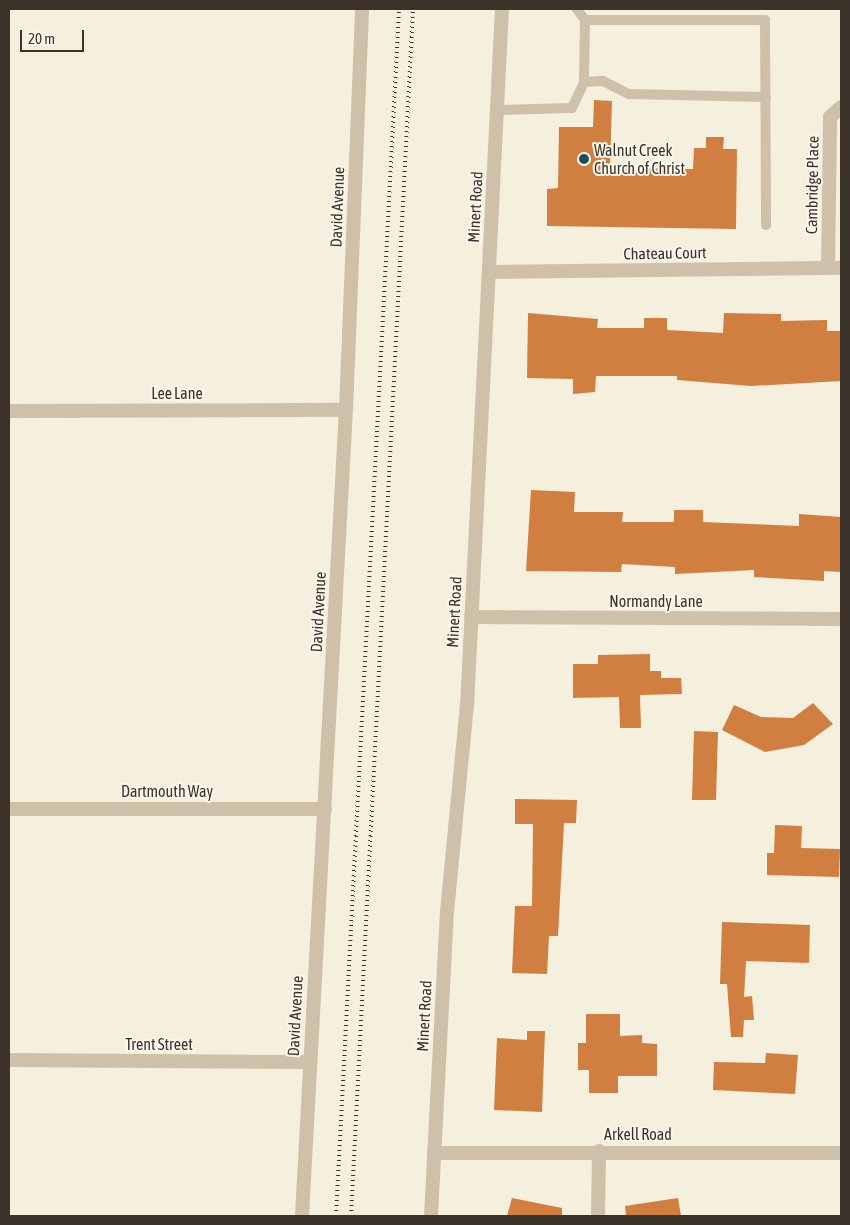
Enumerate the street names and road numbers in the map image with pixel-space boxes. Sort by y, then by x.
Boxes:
street label: Cambridge Place [802,136,822,234]
street label: David Avenue [326,166,348,248]
street label: Minert Road [464,171,486,243]
street label: Chateau Court [623,243,707,263]
street label: Lee Lane [151,383,203,403]
street label: David Avenue [306,571,330,653]
street label: Minert Road [443,576,465,648]
street label: Normandy Lane [609,591,703,611]
street label: Dartmouth Way [121,781,213,801]
street label: David Avenue [283,975,307,1057]
street label: Minert Road [413,980,435,1052]
street label: Trent Street [125,1034,193,1054]
street label: Arkell Road [604,1124,672,1144]

